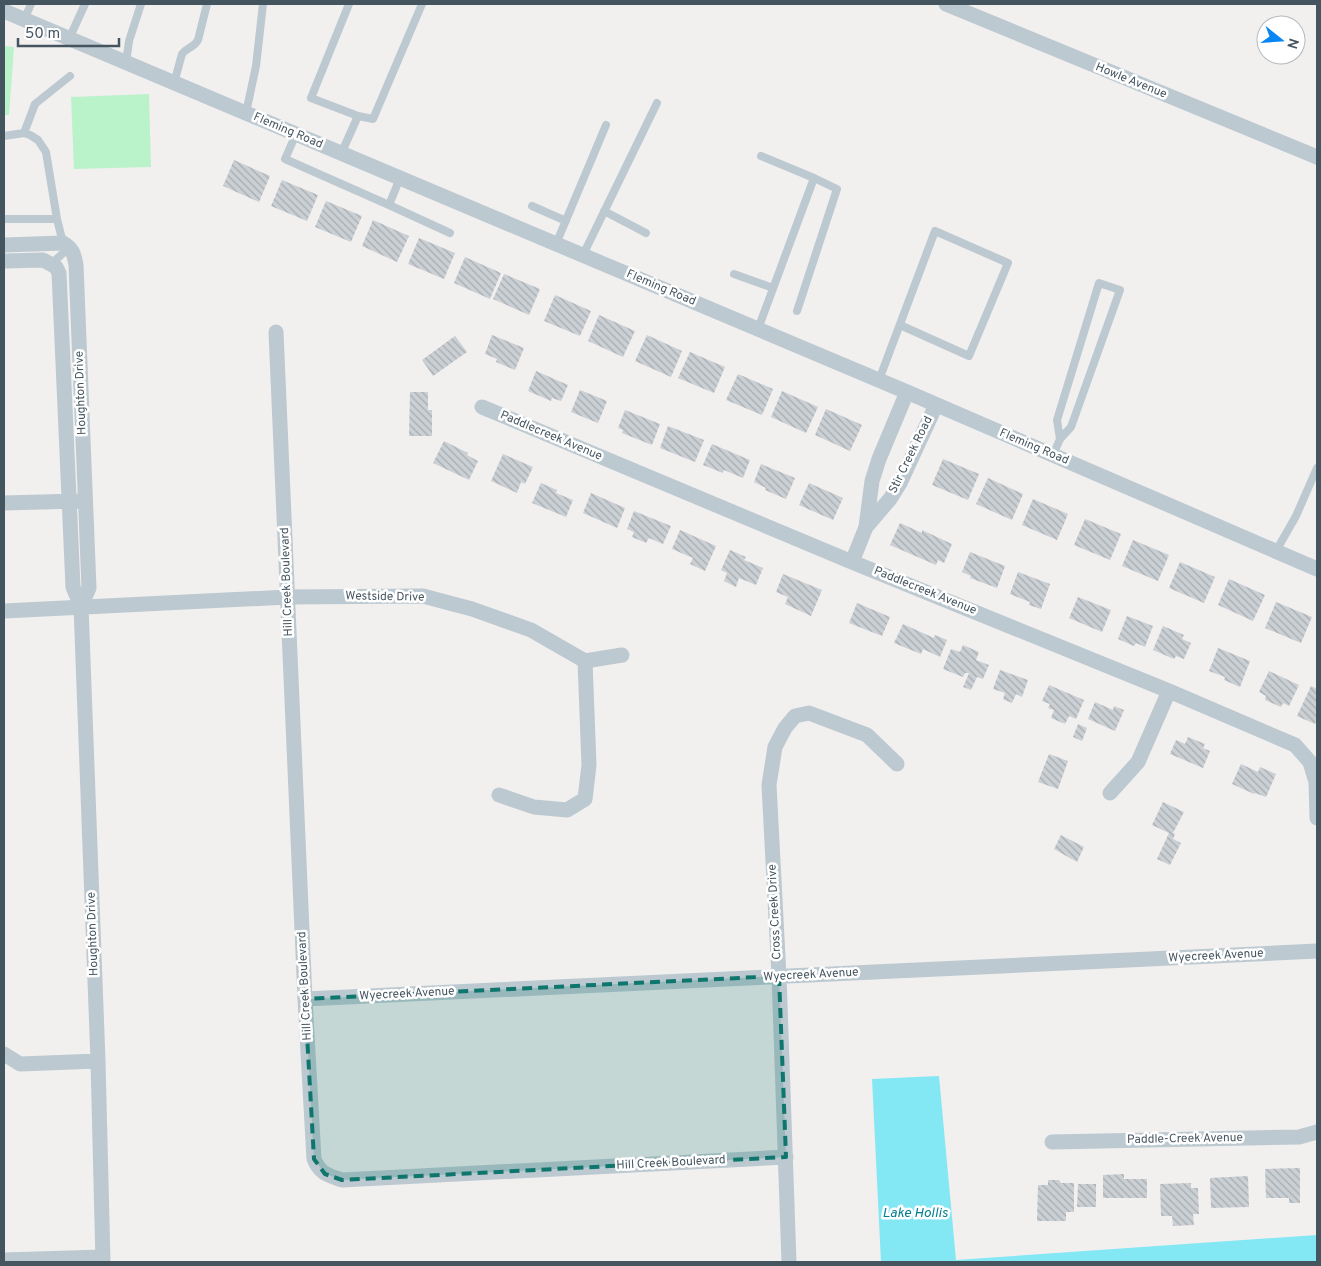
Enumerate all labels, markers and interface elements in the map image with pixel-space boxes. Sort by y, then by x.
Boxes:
scale bar [18,15,119,47]
north arrow [1256,15,1306,65]
text: 50 m [25,25,60,44]
text: N [1282,36,1302,51]
street label: Howle Avenue [1093,59,1169,103]
street label: Fleming Road [251,109,325,153]
street label: Fleming Road [624,266,698,310]
street label: Houghton Drive [72,351,90,435]
street label: Paddlecreek Avenue [497,407,605,465]
street label: Stir Creek Road [885,414,937,496]
street label: Fleming Road [997,425,1071,469]
street label: Hill Creek Boulevard [277,527,297,637]
street label: Paddlecreek Avenue [871,563,979,619]
street label: Westside Drive [345,588,425,606]
street label: Cross Creek Drive [765,864,785,960]
street label: Houghton Drive [84,892,102,976]
street label: Hill Creek Boulevard [294,931,316,1041]
street label: Wyecreek Avenue [1168,946,1264,966]
street label: Wyecreek Avenue [763,965,859,985]
street label: Wyecreek Avenue [359,984,455,1004]
street label: Paddle-Creek Avenue [1127,1130,1243,1148]
street label: Hill Creek Boulevard [616,1152,726,1174]
water label: Lake Hollis [882,1205,948,1222]

